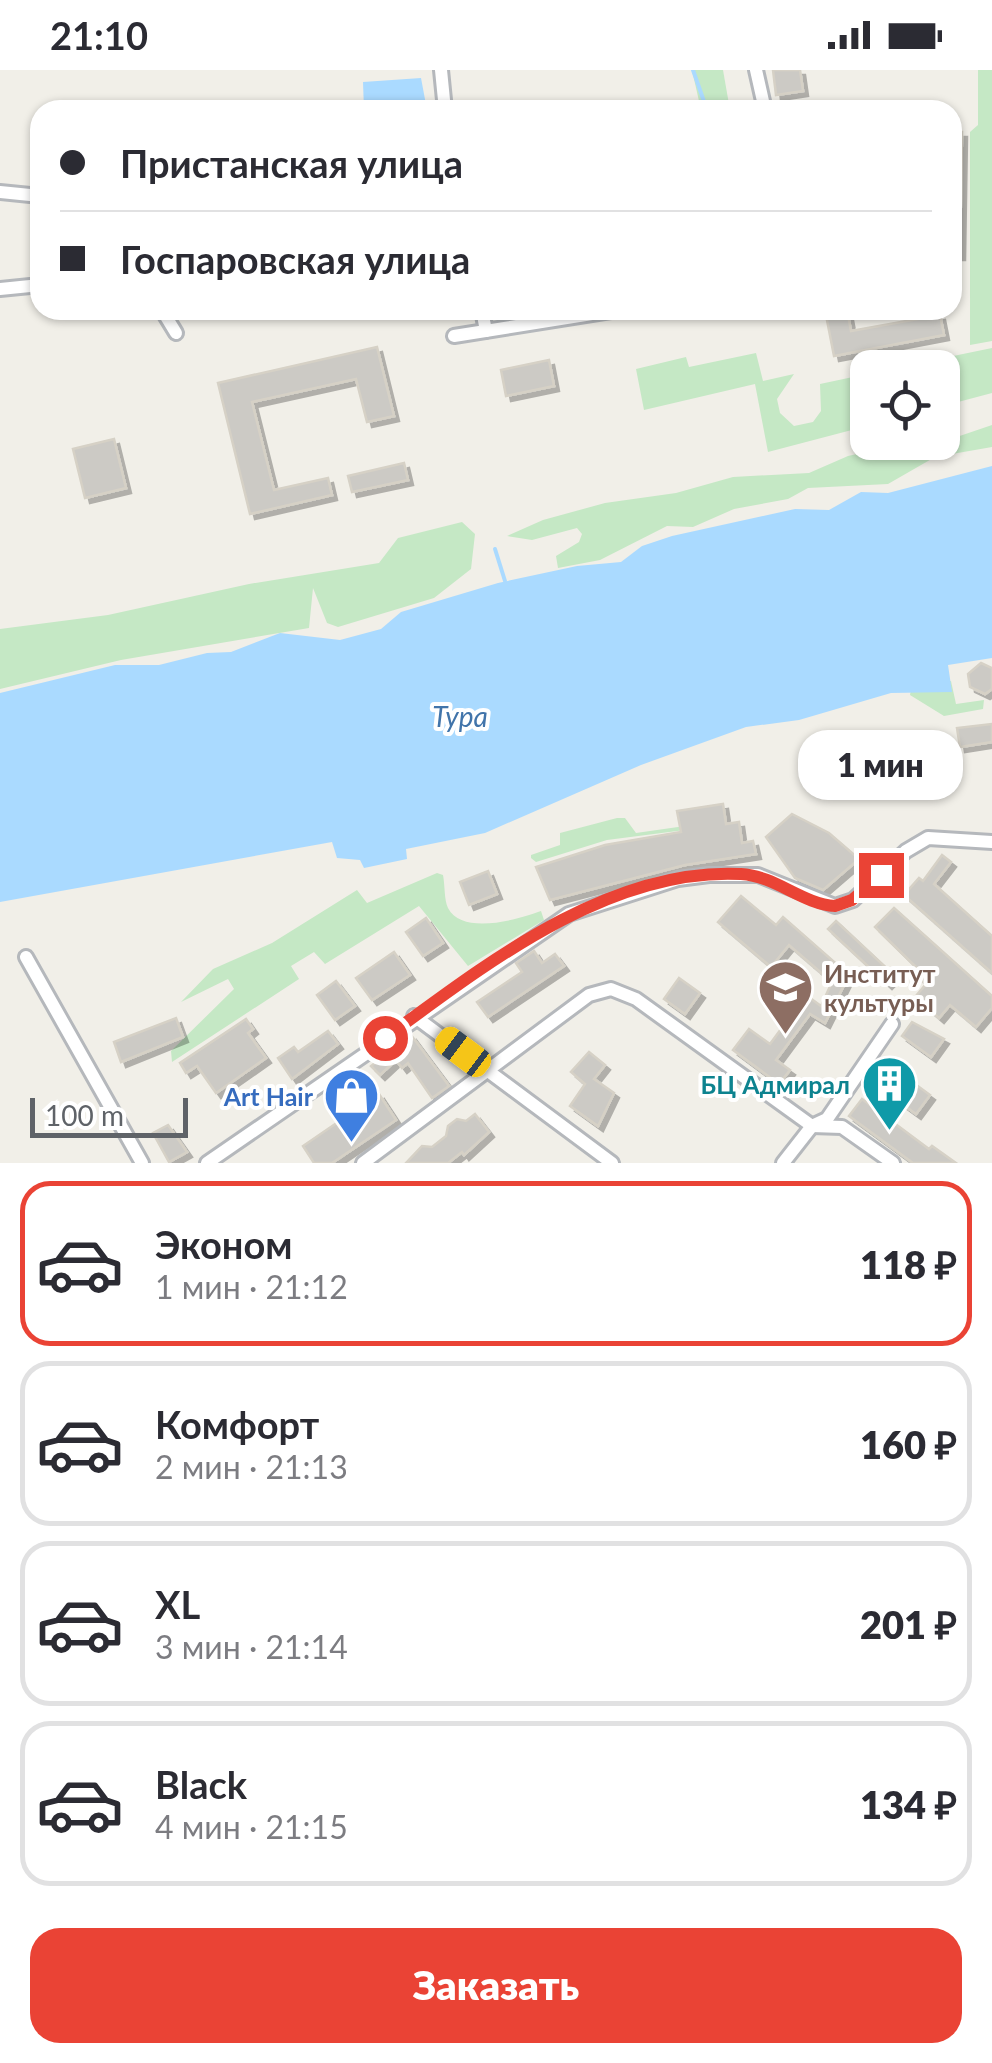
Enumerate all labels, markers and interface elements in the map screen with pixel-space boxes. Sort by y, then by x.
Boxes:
text: 21:10 [50,12,148,58]
text: Пристанская улица [120,140,463,186]
text: Госпаровская улица [120,236,470,282]
map controls [850,350,960,460]
button: locate [850,350,960,460]
water label: Тура [432,699,488,733]
callout: 1 мин [798,730,964,800]
text: 1 мин [837,745,924,784]
route end [859,853,904,898]
school or university icon: Институт культуры [755,957,815,1036]
place label: Институт культуры [824,958,936,1017]
route start [363,1016,408,1061]
car [430,1022,496,1082]
building icon: БЦ Адмирал [859,1054,919,1133]
shop icon: Art Hair [322,1066,382,1145]
place label: БЦ Адмирал [701,1069,850,1099]
place label: Art Hair [223,1081,314,1111]
scale bar [30,1093,188,1138]
text: 100 m [45,1098,124,1132]
icon: car [35,1219,125,1309]
text: Эконом [155,1221,293,1267]
text: 118 ₽ [860,1241,957,1287]
text: 1 мин · 21:12 [155,1267,348,1306]
icon: car [35,1399,125,1489]
text: Комфорт [155,1401,319,1447]
text: 160 ₽ [860,1421,957,1467]
text: 2 мин · 21:13 [155,1447,348,1486]
icon: car [35,1579,125,1669]
text: XL [155,1581,200,1627]
text: 201 ₽ [860,1601,957,1647]
text: 3 мин · 21:14 [155,1627,348,1666]
icon: car [35,1759,125,1849]
text: Black [155,1761,247,1807]
text: 134 ₽ [860,1781,957,1827]
text: 4 мин · 21:15 [155,1807,348,1846]
button: Заказать [30,1928,962,2043]

